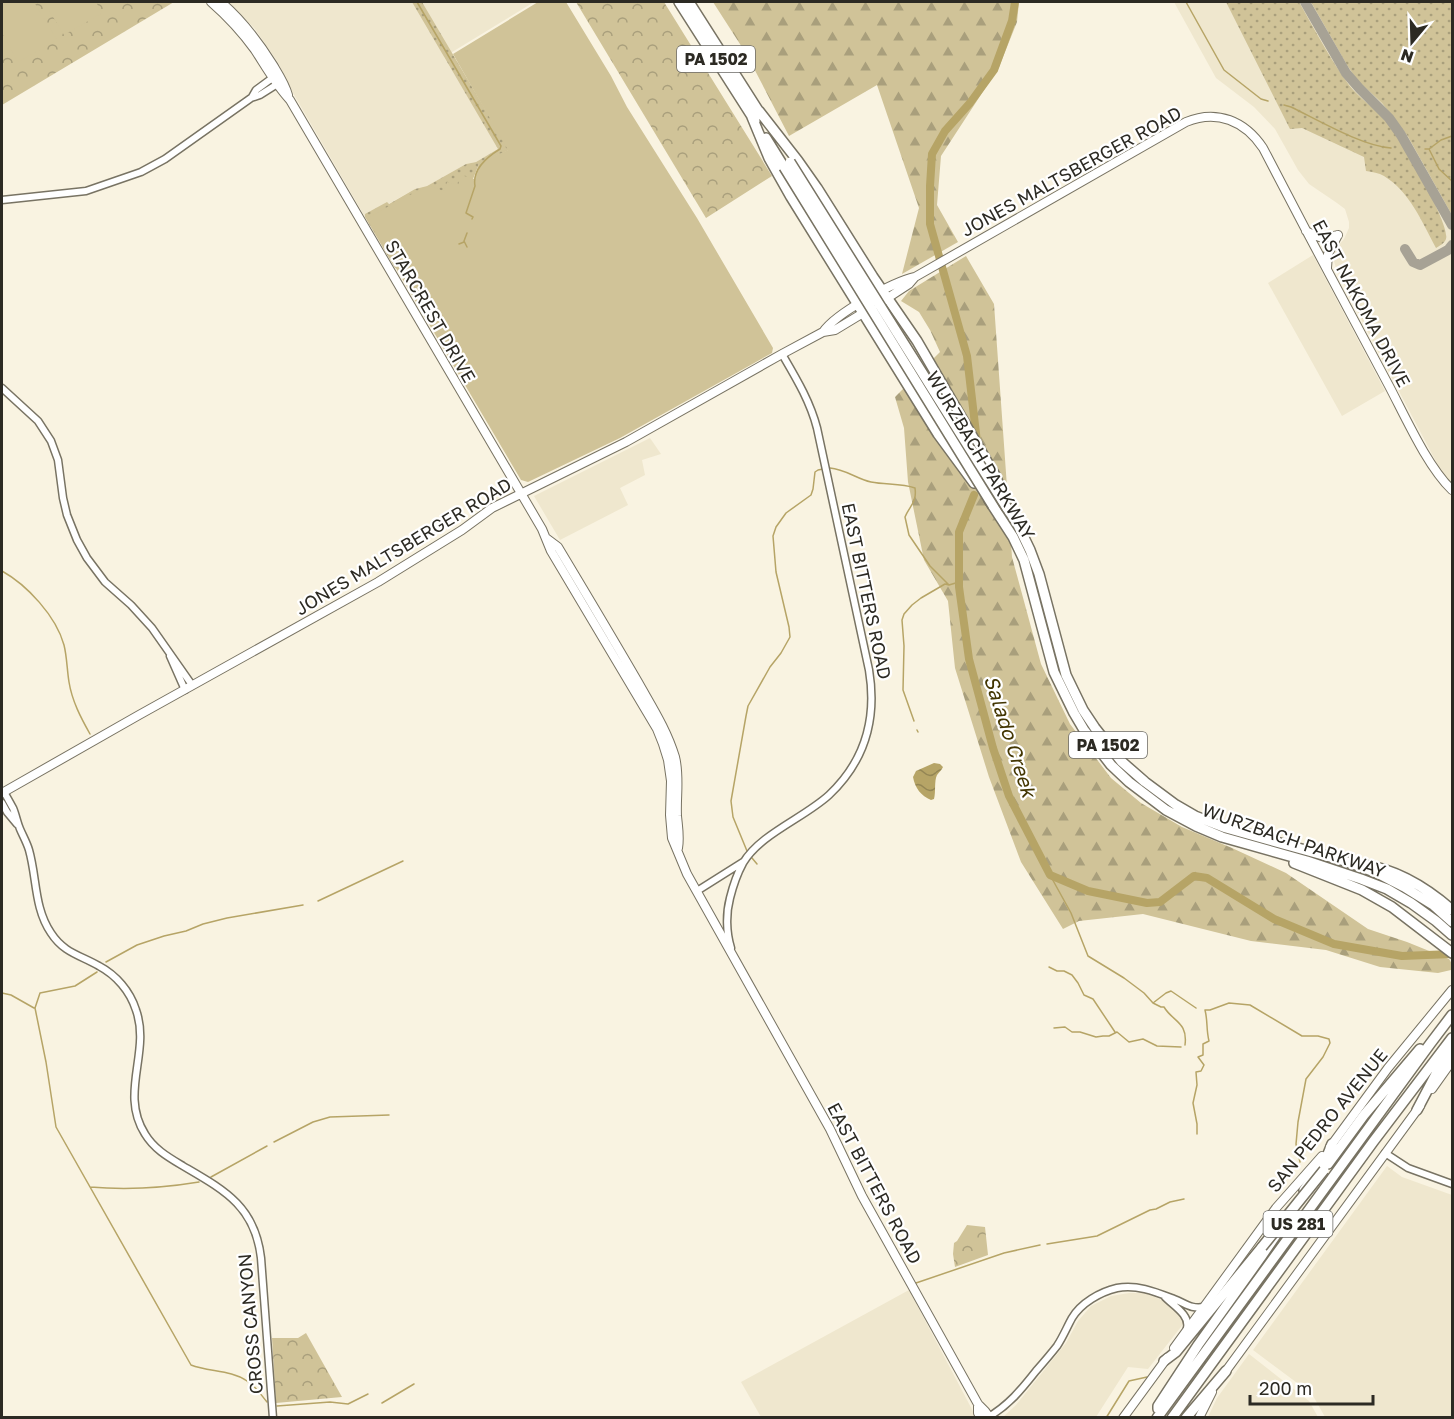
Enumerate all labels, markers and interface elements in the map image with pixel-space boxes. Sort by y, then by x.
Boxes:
north arrow [1382,12,1442,72]
text: N [1398,45,1416,68]
road number: PA 1502 [677,46,755,72]
street label: JONES MALTSBERGER ROAD [957,101,1185,241]
street label: EAST NAKOMA DRIVE [1308,215,1416,391]
street label: STARCREST DRIVE [381,236,481,386]
street label: WURZBACH PARKWAY [922,367,1040,544]
street label: JONES MALTSBERGER ROAD [291,473,515,619]
street label: EAST BITTERS ROAD [838,501,896,681]
water label: Salado Creek [980,672,1043,803]
road number: PA 1502 [1069,732,1147,758]
street label: WURZBACH PARKWAY [1199,798,1389,882]
street label: SAN PEDRO AVENUE [1262,1044,1392,1196]
street label: EAST BITTERS ROAD [823,1098,927,1268]
road number: US 281 [1264,1211,1332,1237]
street label: CROSS CANYON [233,1253,267,1395]
scale bar [1250,1368,1373,1406]
text: 200 m [1259,1377,1312,1399]

